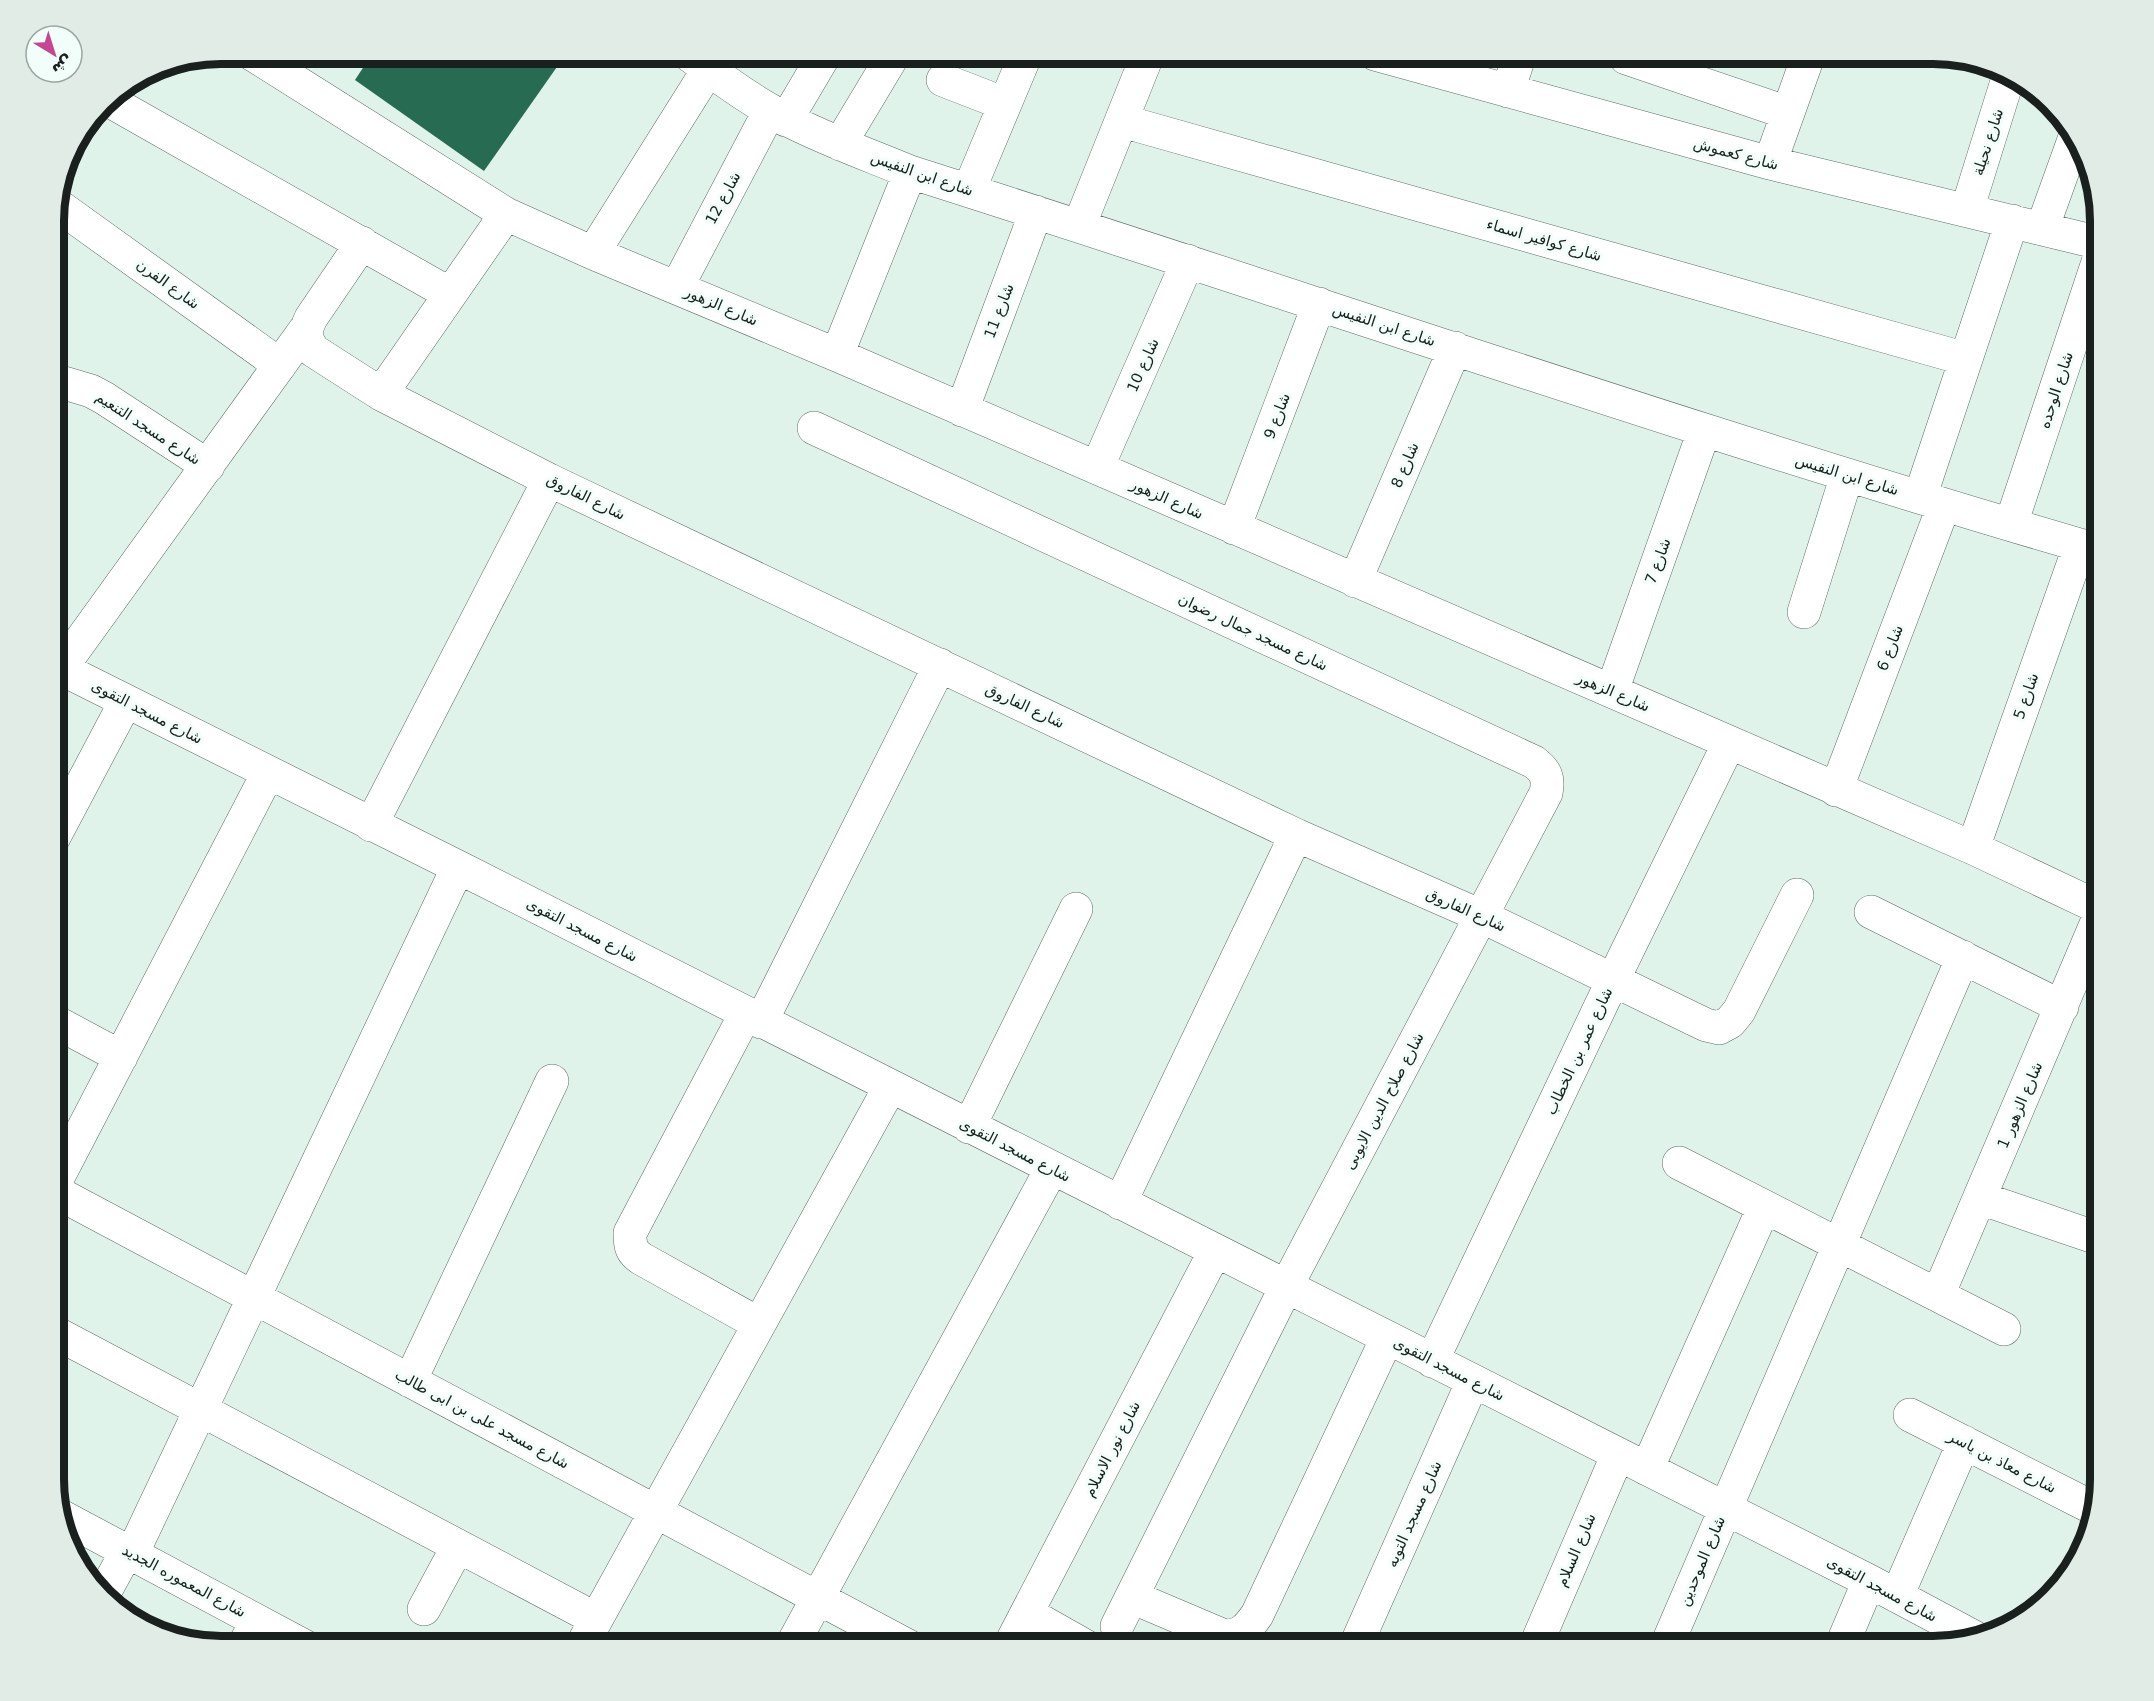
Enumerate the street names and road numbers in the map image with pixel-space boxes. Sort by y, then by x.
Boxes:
street label: شارع نحيلة [1969,106,2007,178]
street label: شارع كعموش [1692,134,1780,174]
street label: شارع ابن النفيس [868,148,976,200]
street label: شارع 12 [702,169,744,227]
street label: شارع كوافير اسماء [1484,215,1604,265]
street label: شارع الفرن [133,255,203,313]
street label: شارع 11 [980,281,1018,341]
street label: شارع الزهور [681,282,760,330]
street label: شارع ابن النفيس [1330,300,1438,350]
street label: شارع 10 [1123,335,1163,395]
street label: شارع الوحده [2035,349,2077,431]
street label: شارع مسجد التنعيم [92,387,204,469]
street label: شارع 9 [1260,391,1294,441]
street label: شارع 8 [1387,440,1423,490]
street label: شارع ابن النفيس [1793,451,1901,499]
street label: شارع الفاروق [544,470,628,524]
street label: شارع الزهور [1127,475,1206,523]
street label: شارع 7 [1641,536,1675,586]
street label: شارع مسجد جمال رضوان [1175,589,1331,675]
street label: شارع 6 [1873,623,1907,673]
street label: شارع الزهور [1573,668,1652,716]
street label: شارع 5 [2010,671,2042,721]
street label: شارع مسجد التقوى [88,676,206,748]
street label: شارع الفاروق [983,680,1067,732]
street label: شارع الفاروق [1423,884,1509,936]
street label: شارع مسجد التقوى [523,894,641,966]
street label: شارع عمر بن الخطاب [1542,984,1616,1118]
street label: شارع صلاح الدين الايوبى [1340,1029,1428,1173]
street label: شارع الزهور 1 [1994,1059,2046,1151]
street label: شارع مسجد التقوى [956,1114,1074,1186]
street label: شارع مسجد التقوى [1390,1333,1508,1405]
street label: شارع مسجد على بن ابى طالب [392,1365,572,1473]
street label: شارع نور الاسلام [1080,1398,1144,1500]
street label: شارع معاذ بن ياسر [1944,1426,2059,1497]
street label: شارع مسجد التوبه [1382,1458,1446,1570]
street label: شارع السلام [1552,1510,1600,1590]
street label: شارع الموحدين [1675,1513,1729,1609]
street label: شارع المعموره الجديد [119,1541,249,1621]
street label: شارع مسجد التقوى [1824,1552,1940,1626]

